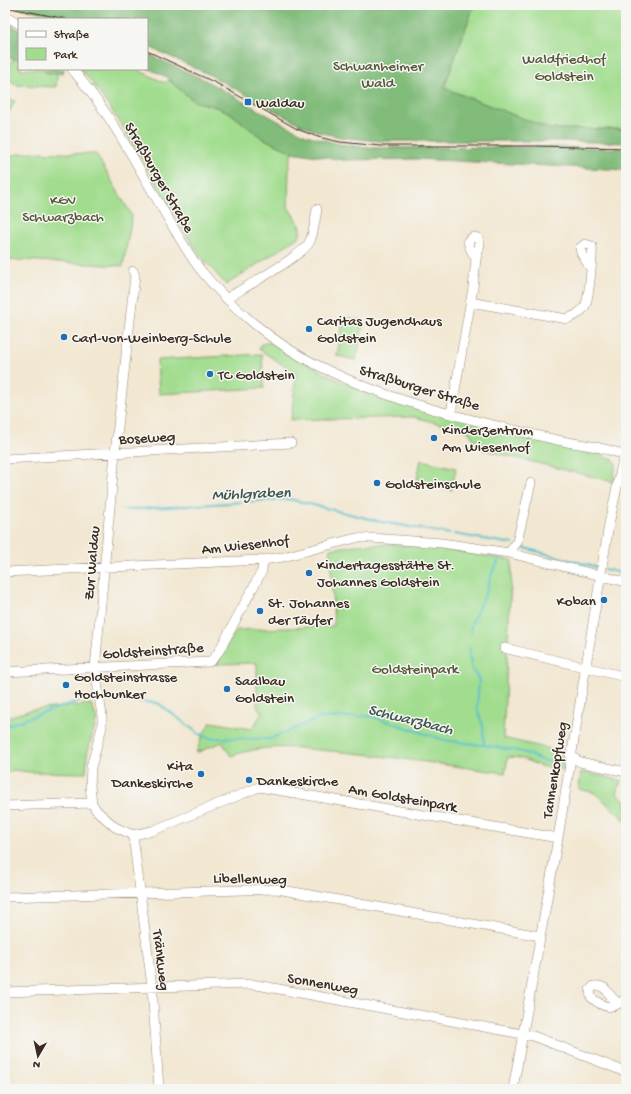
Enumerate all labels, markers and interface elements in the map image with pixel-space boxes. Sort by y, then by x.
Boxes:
legend [18,18,148,70]
text: Straße [54,29,90,43]
text: Park [53,49,79,63]
park label: Waldfriedhof Goldstein [522,51,607,86]
park label: Schwanheimer Wald [333,58,425,93]
place label: Waldau [256,95,305,113]
marker: Waldau [243,97,253,107]
street label: Straßburger Straße [119,119,197,237]
park label: KGV Schwarzbach [22,192,104,227]
place label: Caritas Jugendhaus Goldstein [317,313,442,348]
marker: Caritas Jugendhaus Goldstein [304,324,314,334]
place label: Carl-von-Weinberg-Schule [72,330,232,348]
marker: Carl-von-Weinberg-Schule [59,332,69,342]
street label: Straßburger Straße [357,362,482,416]
place label: TC Goldstein [217,367,295,385]
marker: TC Goldstein [205,369,215,379]
place label: Kinderzentrum Am Wiesenhof [442,422,533,457]
street label: Boseweg [117,429,176,450]
marker: Kinderzentrum Am Wiesenhof [429,433,439,443]
place label: Goldsteinschule [385,476,481,494]
marker: Goldsteinschule [372,478,382,488]
water label: Mühlgraben [211,485,291,506]
street label: Zur Waldau [81,525,105,601]
street label: Am Wiesenhof [201,532,291,560]
place label: Kindertagesstätte St. Johannes Goldstein [317,557,455,592]
marker: Kindertagesstätte St. Johannes Goldstein [304,568,314,578]
place label: Koban [557,593,596,611]
place label: St. Johannes der Täufer [268,595,349,630]
marker: Koban [599,595,609,605]
marker: St. Johannes der Täufer [255,606,265,616]
street label: Goldsteinstraße [102,639,205,665]
park label: Goldsteinpark [372,661,460,679]
place label: Goldsteinstrasse Hochbunker [74,669,177,704]
place label: Saalbau Goldstein [235,673,294,708]
marker: Goldsteinstrasse Hochbunker [61,680,71,690]
marker: Saalbau Goldstein [222,684,232,694]
water label: Schwarzbach [366,702,455,741]
street label: Tannenkopfweg [539,721,572,821]
place label: Kita Dankeskirche [111,758,194,793]
marker: Kita Dankeskirche [196,769,206,779]
place label: Dankeskirche [256,773,339,791]
marker: Dankeskirche [244,775,254,785]
street label: Am Goldsteinpark [347,781,460,818]
street label: Libellenweg [213,870,287,890]
street label: Tränkweg [147,928,173,992]
street label: Sonnenweg [286,970,360,1000]
north arrow [18,1036,58,1076]
text: N [32,1057,41,1070]

